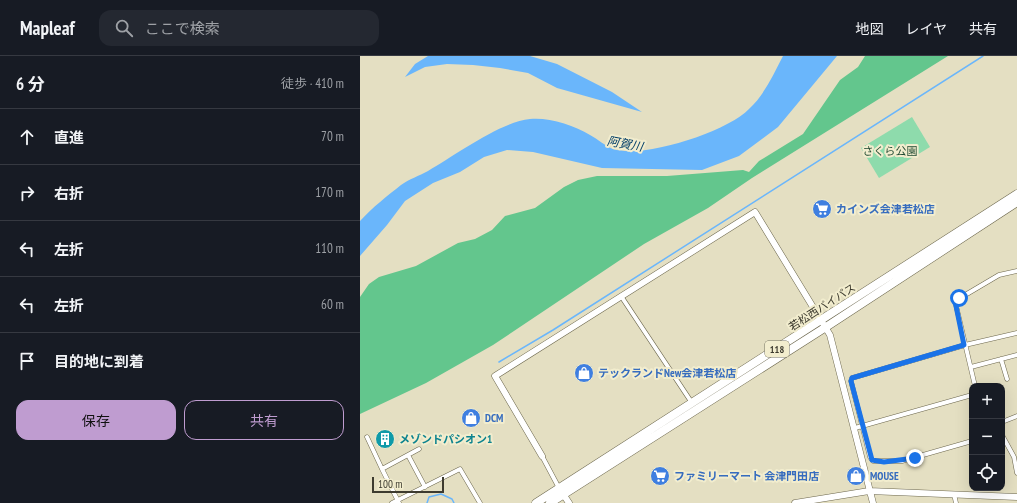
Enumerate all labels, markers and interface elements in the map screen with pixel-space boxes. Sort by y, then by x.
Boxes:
search box [99,10,379,46]
text: Mapleaf [20,16,75,40]
icon: search [113,17,135,39]
text: ここで検索 [145,19,220,38]
text: 地図 [855,20,883,38]
text: レイヤ [905,20,947,38]
text: 共有 [969,20,997,38]
text: 6 分 [16,73,45,95]
text: 徒歩 · 410 m [281,75,344,92]
icon: ahead [16,126,38,148]
text: 直進 [54,128,84,147]
text: 70 m [321,128,344,145]
water label: 阿賀川 [606,133,646,154]
park label: さくら公園 [863,144,918,158]
icon: right [16,182,38,204]
text: 右折 [54,184,84,203]
text: 170 m [315,184,344,201]
supermarket icon: カインズ会津若松店 [811,198,833,220]
place label: カインズ会津若松店 [836,202,935,216]
icon: left [16,238,38,260]
text: 左折 [54,240,84,259]
text: 110 m [315,240,344,257]
street label: 若松西バイパス [786,280,858,334]
route start [950,289,968,307]
icon: left [16,294,38,316]
text: 左折 [54,296,84,315]
text: 60 m [321,296,344,313]
road number: 118 [765,341,789,357]
icon: arrive [16,350,38,372]
text: 目的地に到着 [54,352,144,371]
shop icon: テックランドNew会津若松店 [573,362,595,384]
place label: テックランドNew会津若松店 [598,366,736,380]
map controls [969,383,1005,491]
button: + [969,383,1005,419]
button: 保存 [16,400,176,440]
button: 共有 [184,400,344,440]
shop icon: DCM [460,407,482,429]
place label: DCM [485,411,503,425]
button: − [969,419,1005,455]
building icon: メゾンドパシオン1 [374,428,396,450]
place label: メゾンドパシオン1 [399,432,492,446]
route end [906,449,924,467]
button: locate [969,455,1005,491]
supermarket icon: ファミリーマート 会津門田店 [649,465,671,487]
shop icon: MOUSE [845,465,867,487]
place label: ファミリーマート 会津門田店 [674,469,819,483]
place label: MOUSE [870,469,899,483]
scale bar [372,475,444,494]
text: 100 m [378,477,402,491]

